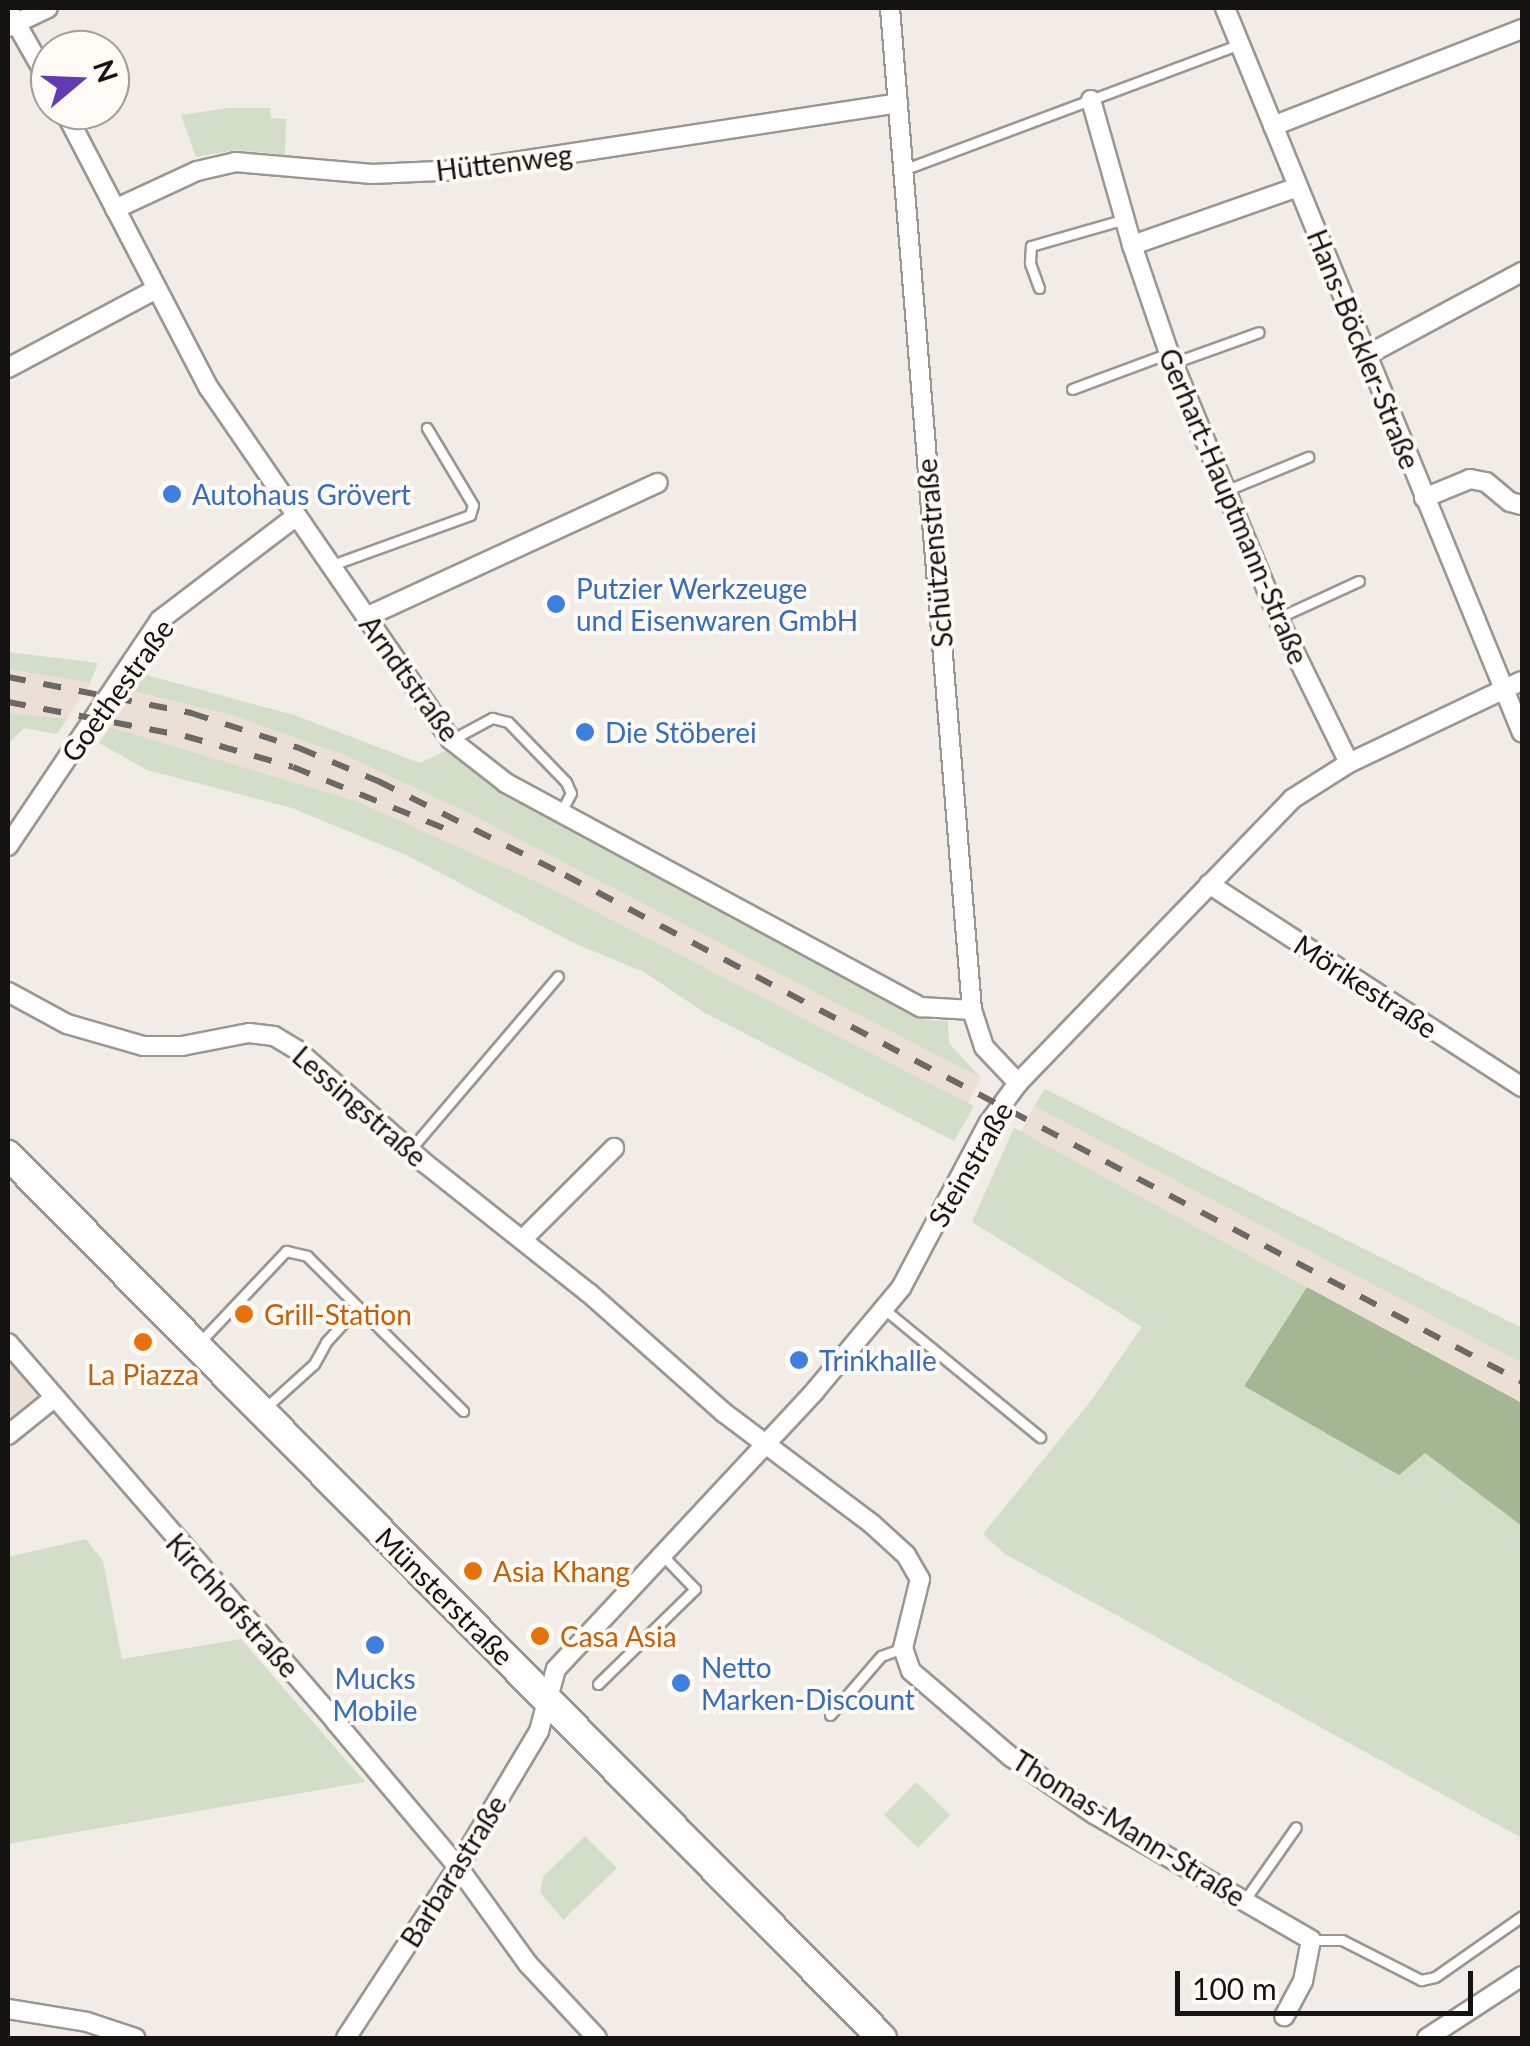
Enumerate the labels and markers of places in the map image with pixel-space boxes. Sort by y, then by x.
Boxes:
place label: Autohaus Grövert [192,477,411,511]
marker: Autohaus Grövert [161,483,183,505]
place label: Putzier Werkzeuge und Eisenwaren GmbH [576,571,858,637]
marker: Putzier Werkzeuge und Eisenwaren GmbH [545,593,567,615]
place label: Die Stöberei [605,715,757,749]
marker: Die Stöberei [574,721,596,743]
place label: Grill-Station [264,1297,412,1331]
marker: Grill-Station [233,1303,255,1325]
marker: La Piazza [132,1331,154,1353]
place label: Trinkhalle [819,1343,937,1377]
marker: Trinkhalle [788,1349,810,1371]
place label: La Piazza [87,1357,199,1391]
place label: Asia Khang [493,1554,630,1588]
marker: Asia Khang [462,1560,484,1582]
place label: Casa Asia [560,1619,678,1653]
marker: Casa Asia [529,1625,551,1647]
marker: Mucks Mobile [364,1634,386,1656]
place label: Netto Marken-Discount [701,1650,915,1716]
place label: Mucks Mobile [332,1661,418,1727]
marker: Netto Marken-Discount [670,1672,692,1694]

